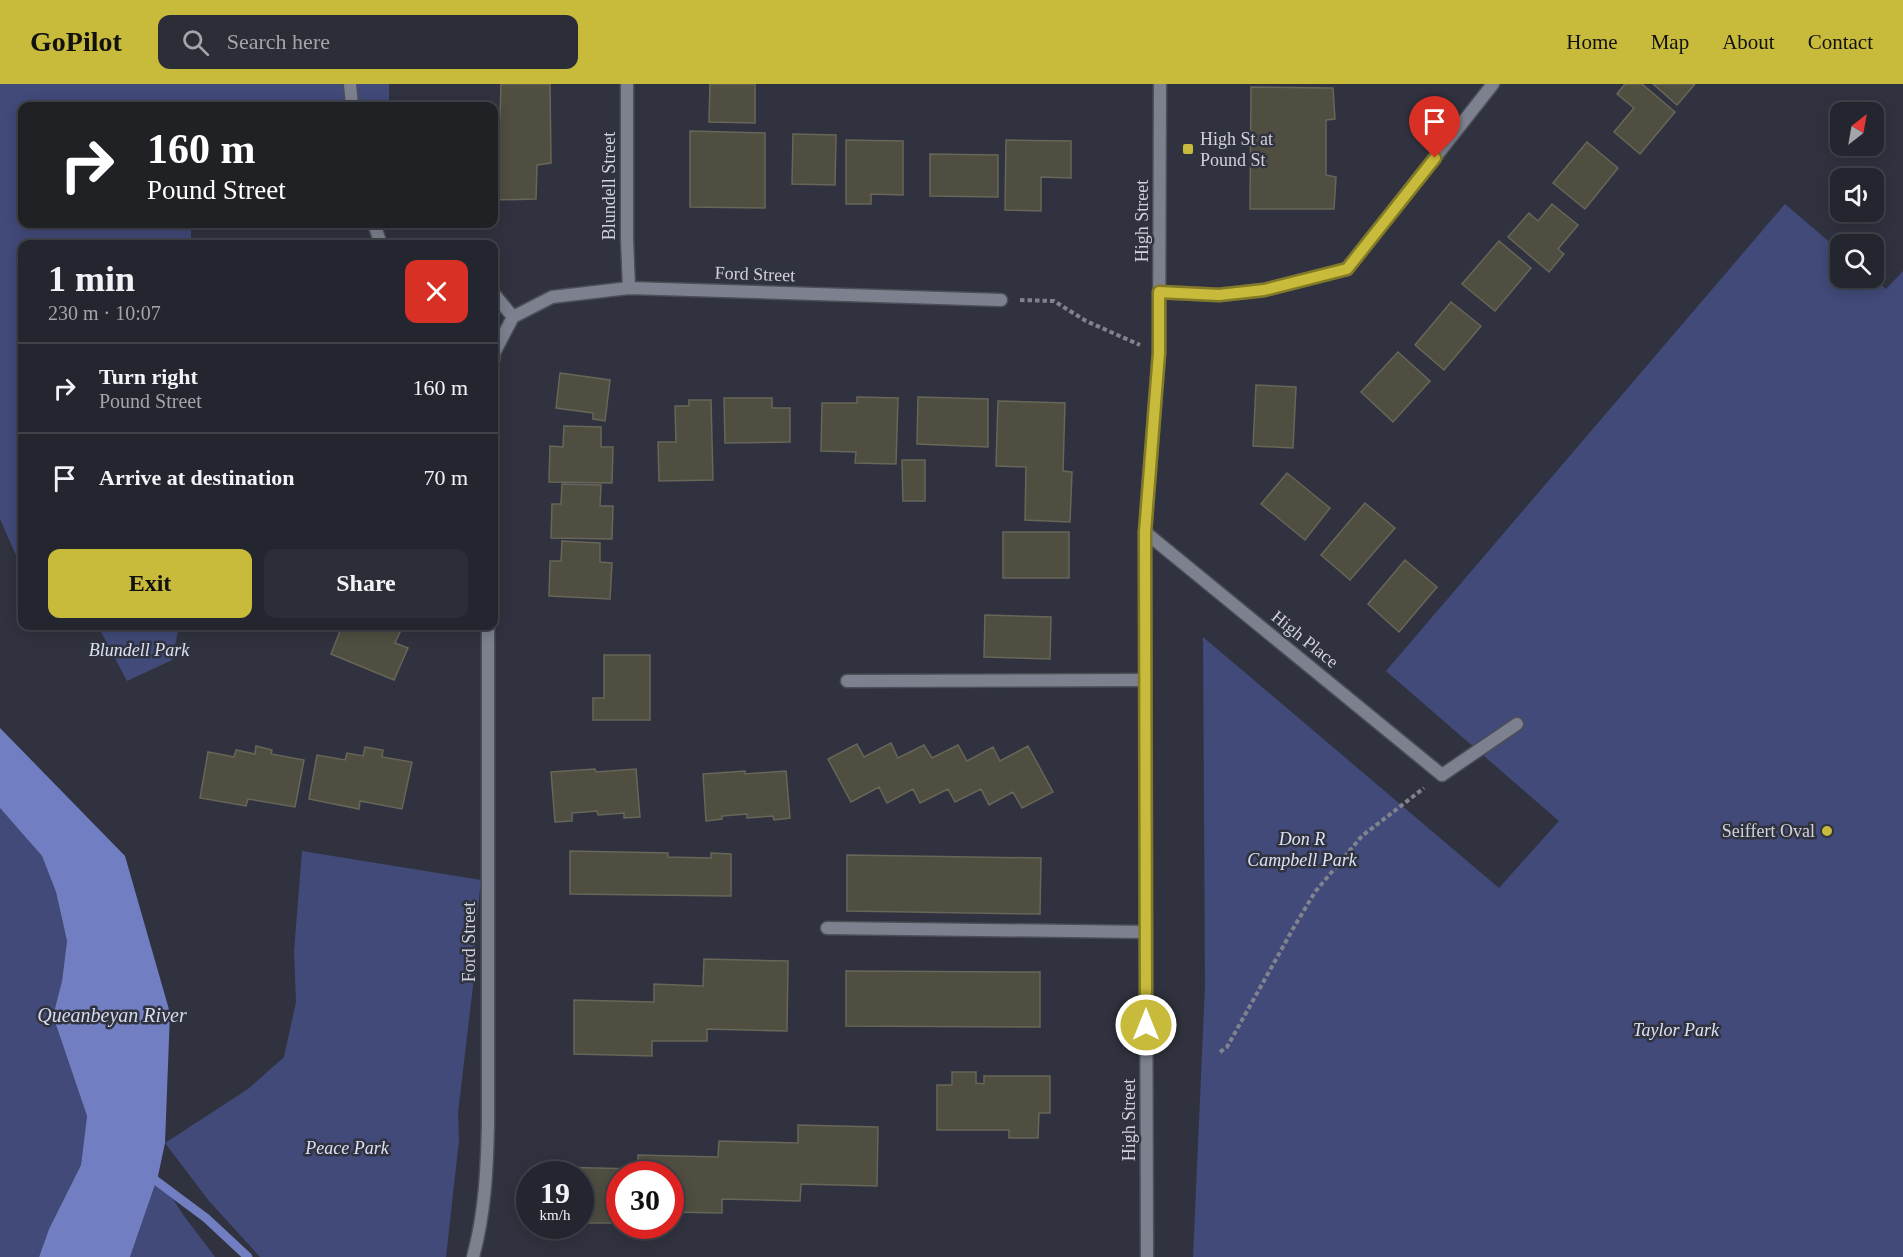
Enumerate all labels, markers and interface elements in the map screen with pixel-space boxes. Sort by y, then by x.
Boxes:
search box [158,15,578,69]
text: GoPilot [30,26,122,57]
icon: search [179,26,212,59]
text: Search here [227,29,330,54]
text: Home [1566,30,1618,54]
text: Map [1651,30,1689,54]
text: About [1722,30,1775,54]
text: Contact [1808,30,1873,54]
pin [1409,96,1460,158]
north arrow [1830,102,1884,156]
map controls [1830,102,1884,288]
icon: arrive [1418,105,1451,138]
icon: right [48,126,126,204]
text: 160 m [147,126,256,172]
place label: High St at Pound St [1200,129,1273,170]
street label: Blundell Street [599,132,619,240]
marker: High St at Pound St [1181,142,1195,156]
button: sound [1830,168,1884,222]
text: Pound Street [147,175,286,205]
street label: High Street [1132,180,1152,262]
button: search [1830,234,1884,288]
text: 1 min [48,259,135,299]
button: close [405,260,468,323]
street label: Ford Street [714,263,796,285]
text: 230 m · 10:07 [48,302,161,324]
text: Turn right [99,364,198,389]
icon: right [48,372,81,405]
text: 160 m [412,375,468,400]
text: Pound Street [99,390,202,412]
icon: arrive [48,462,81,495]
text: Arrive at destination [99,465,295,490]
text: 70 m [423,465,468,490]
button: Exit [48,549,252,618]
button: Share [264,549,468,618]
street label: High Place [1268,606,1342,672]
park label: Blundell Park [89,640,190,660]
place label: Seiffert Oval [1722,821,1815,841]
marker: Seiffert Oval [1820,824,1834,838]
park label: Don R Campbell Park [1247,829,1358,870]
street label: Ford Street [459,902,479,982]
position arrow [1114,993,1178,1057]
water label: Queanbeyan River [37,1004,187,1027]
park label: Taylor Park [1633,1020,1720,1040]
street label: High Street [1119,1079,1139,1161]
park label: Peace Park [304,1138,390,1158]
speed limit sign: 30 [606,1161,684,1239]
text: 19 [540,1176,570,1209]
text: km/h [540,1207,570,1223]

